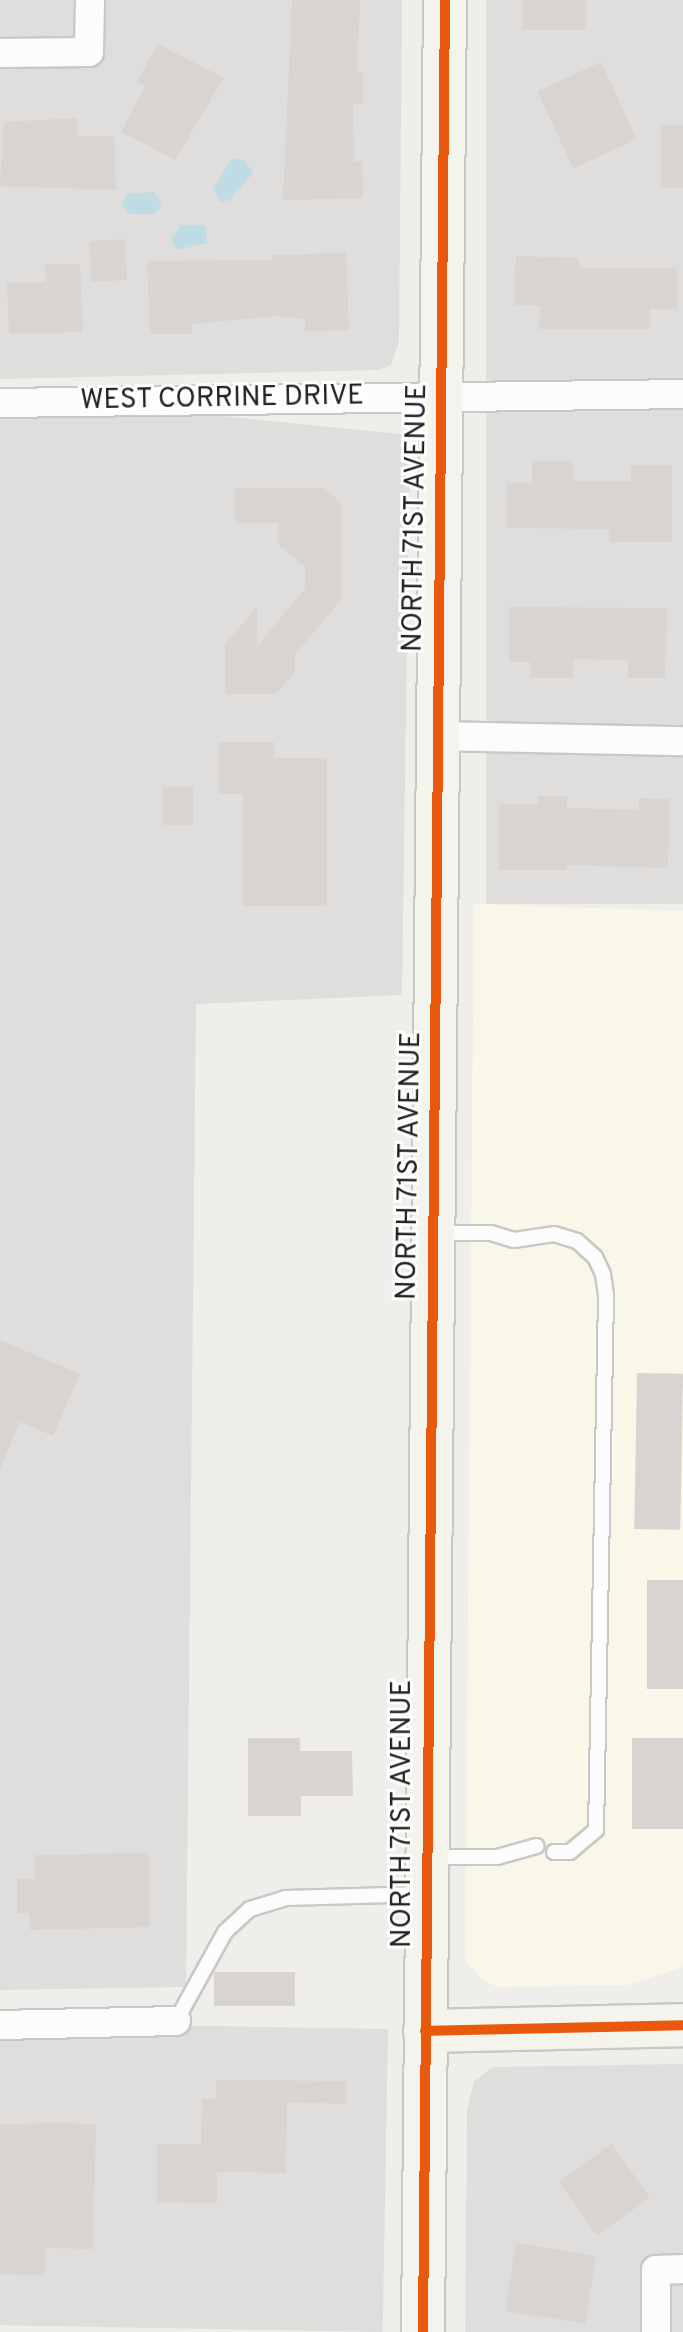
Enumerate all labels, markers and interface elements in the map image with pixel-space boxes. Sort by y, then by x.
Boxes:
street label: WEST CORRINE DRIVE [79,380,365,418]
street label: NORTH 71ST AVENUE [397,382,435,654]
street label: NORTH 71ST AVENUE [391,1030,429,1302]
street label: NORTH 71ST AVENUE [386,1678,420,1950]

